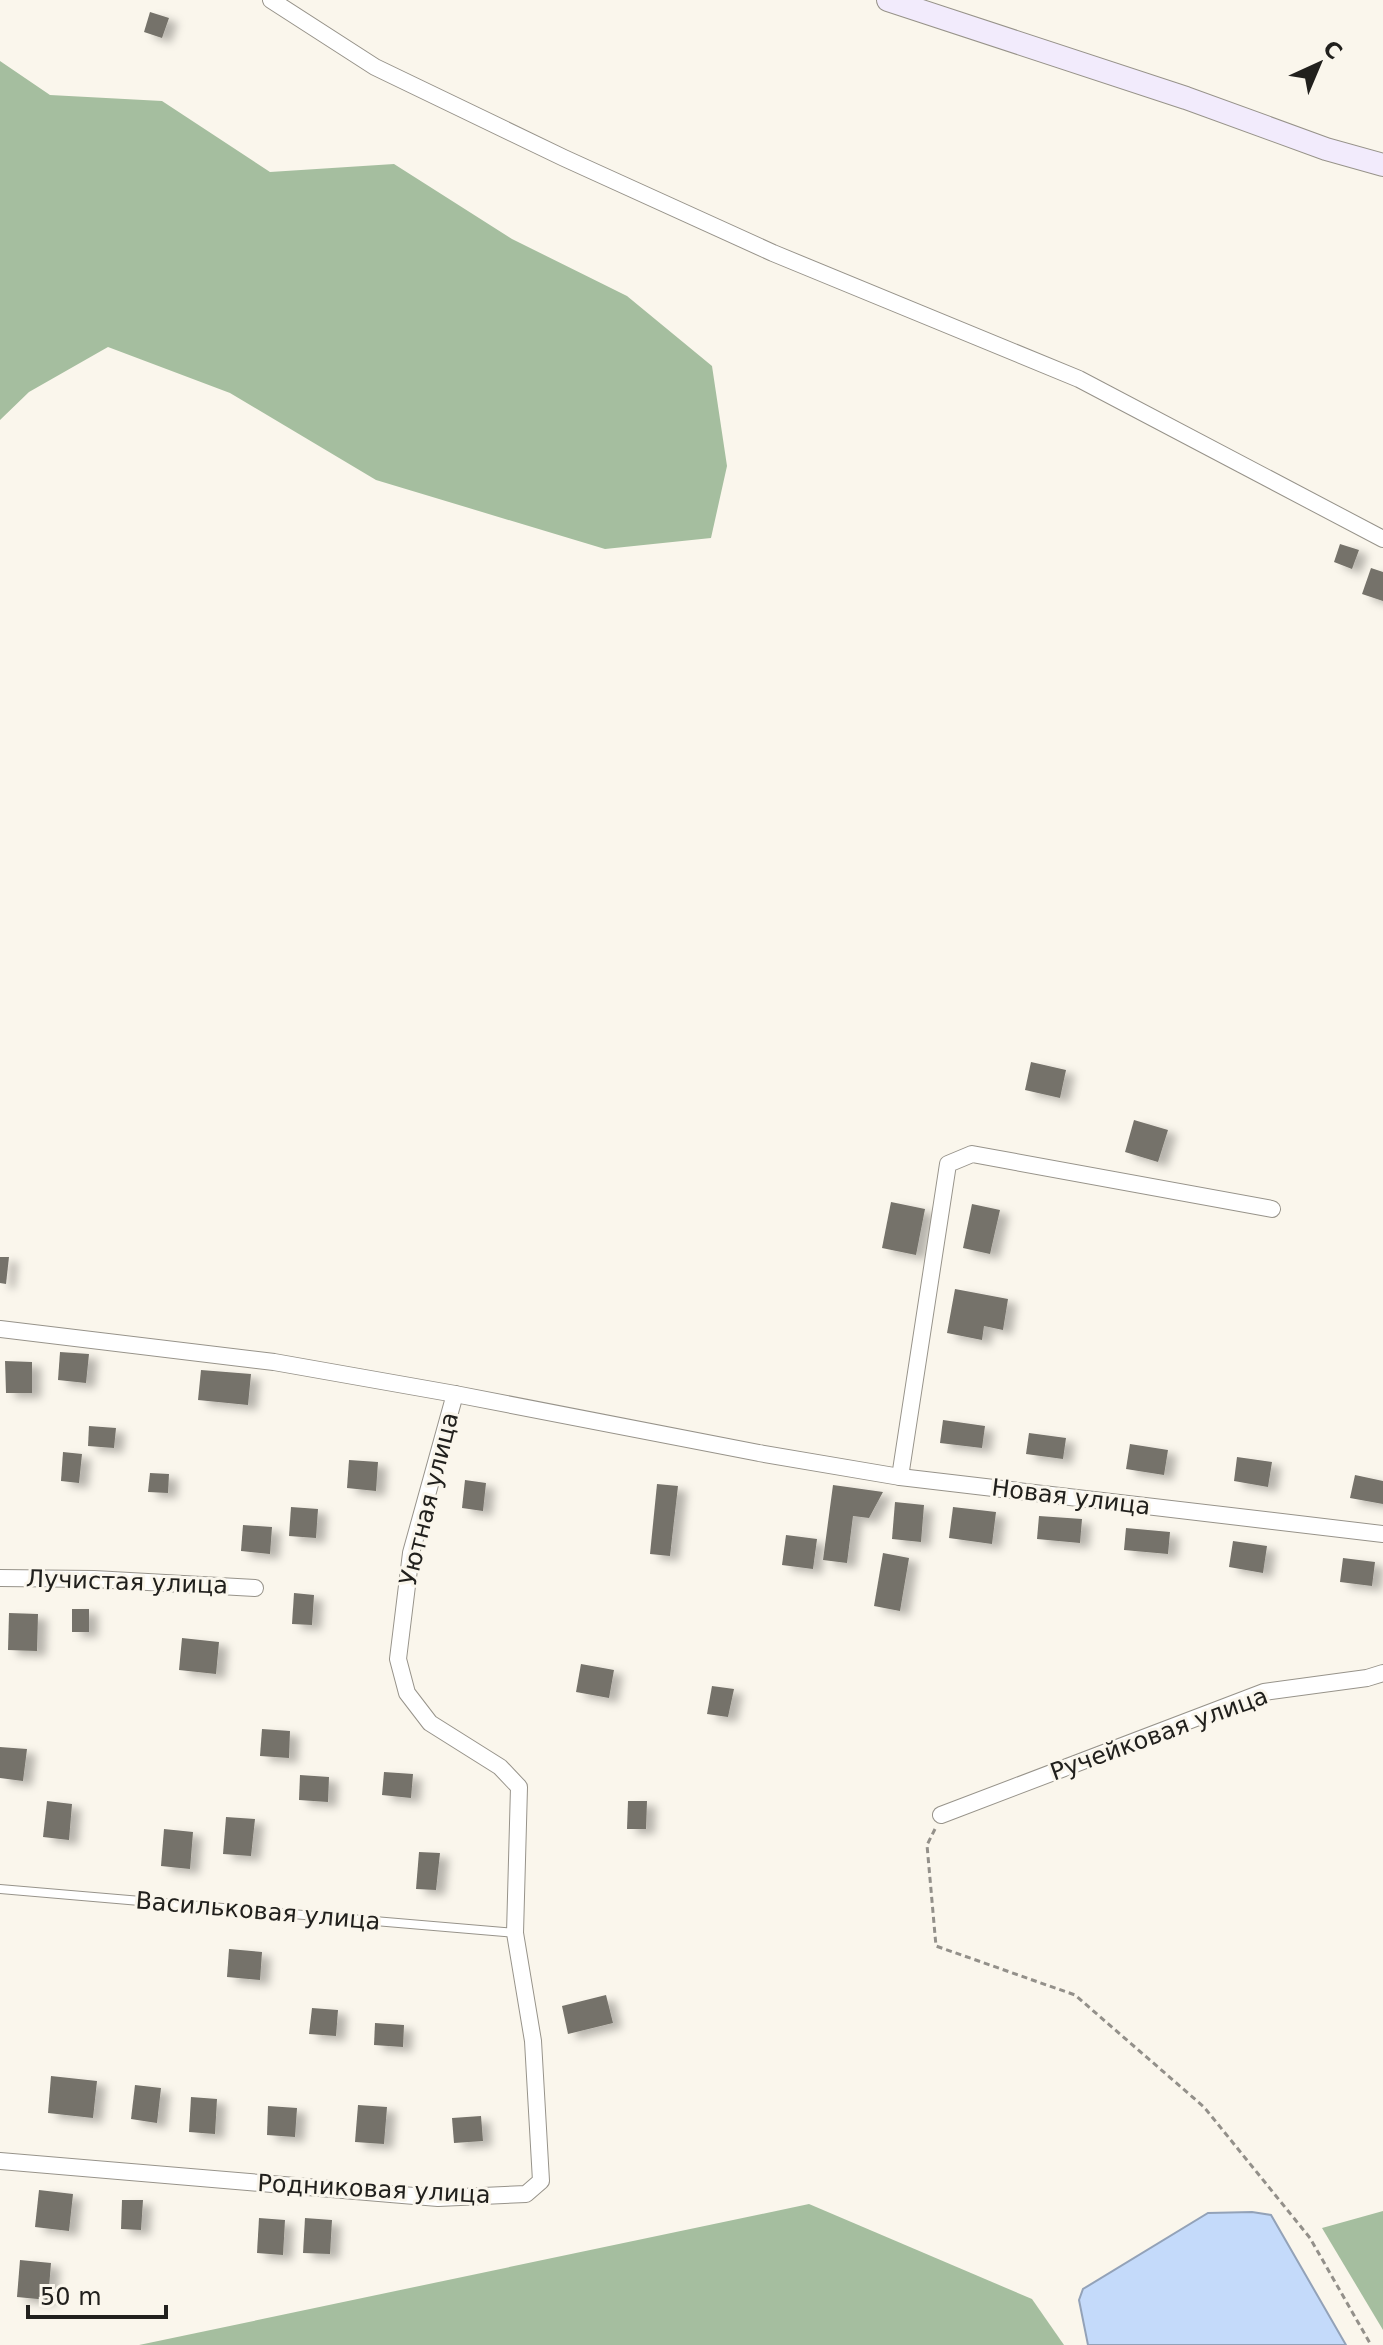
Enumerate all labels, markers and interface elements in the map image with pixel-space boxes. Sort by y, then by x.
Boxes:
north arrow [1279,24,1359,104]
text: С [1318,35,1347,65]
street label: Уютная улица [394,1410,464,1588]
street label: Новая улица [990,1473,1152,1521]
street label: Лучистая улица [25,1564,229,1600]
street label: Ручейковая улица [1046,1682,1272,1786]
street label: Васильковая улица [134,1886,382,1936]
street label: Родниковая улица [257,2169,491,2209]
scale bar [28,2269,166,2319]
text: 50 m [40,2283,102,2311]

